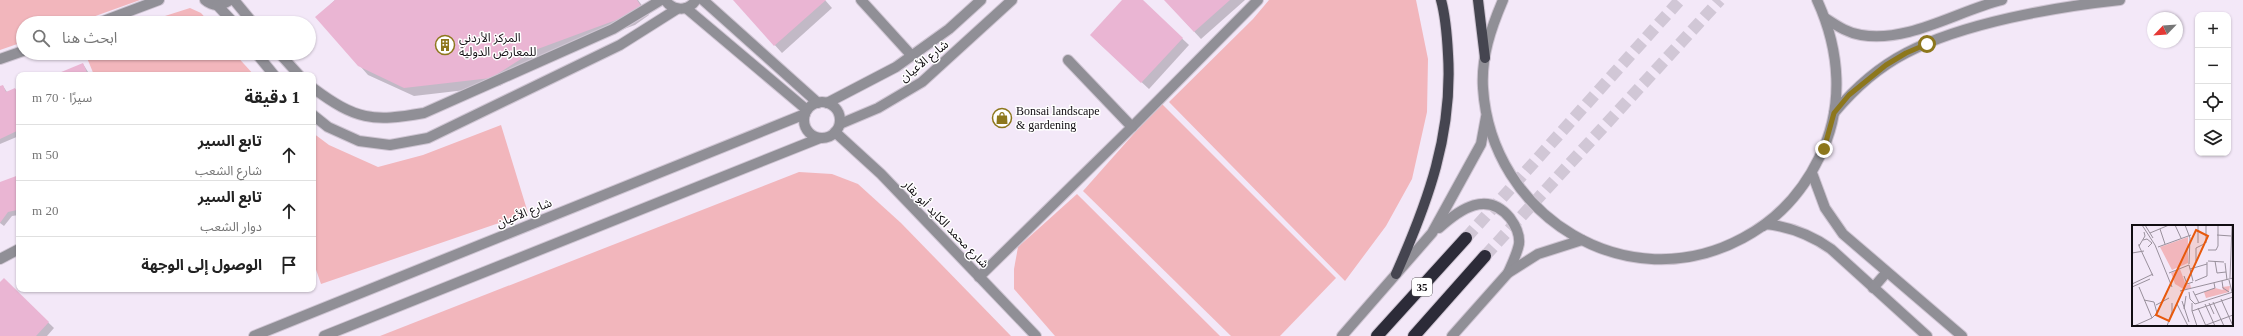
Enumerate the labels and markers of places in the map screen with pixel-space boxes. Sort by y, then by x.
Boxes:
place label: المركز الأردني للمعارض الدولية [459,31,536,59]
building icon: المركز الأردني للمعارض الدولية [434,34,456,56]
place label: Bonsai landscape & gardening [1016,104,1100,132]
shop icon: Bonsai landscape & gardening [991,107,1013,129]

